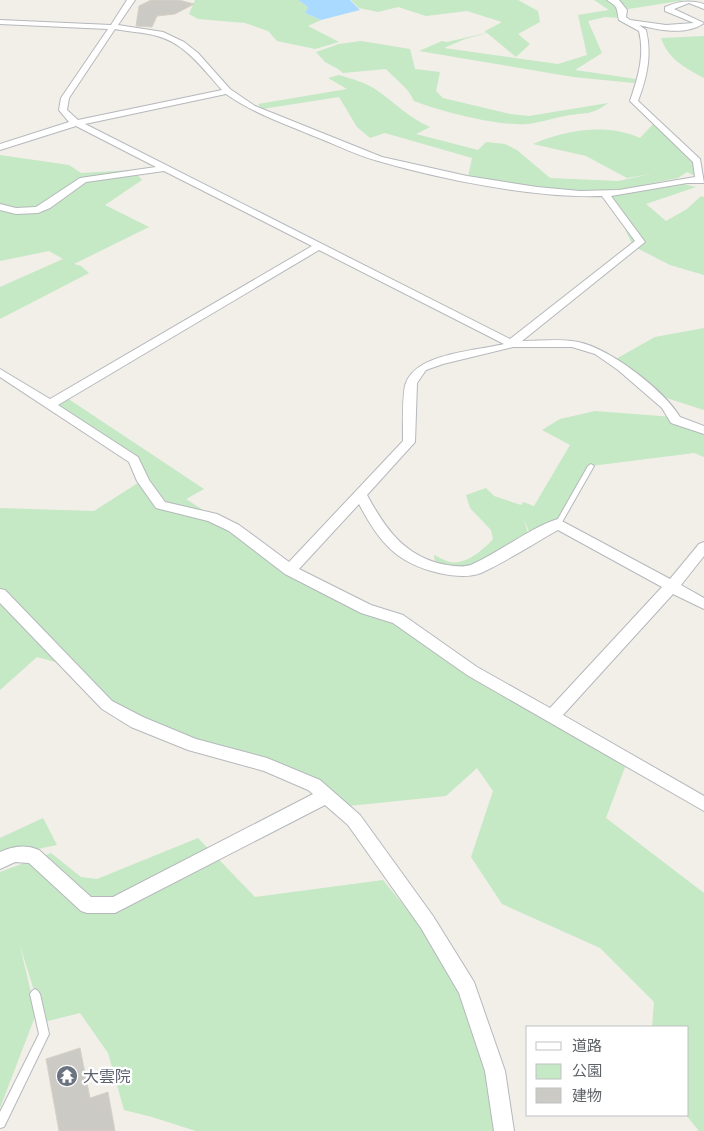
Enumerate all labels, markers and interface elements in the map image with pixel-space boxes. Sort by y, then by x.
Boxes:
legend [526,1026,689,1116]
text: 道路 [572,1037,602,1054]
text: 公園 [572,1062,602,1079]
temple icon: 大雲院 [55,1064,79,1088]
place label: 大雲院 [83,1067,131,1085]
text: 建物 [572,1087,602,1104]

